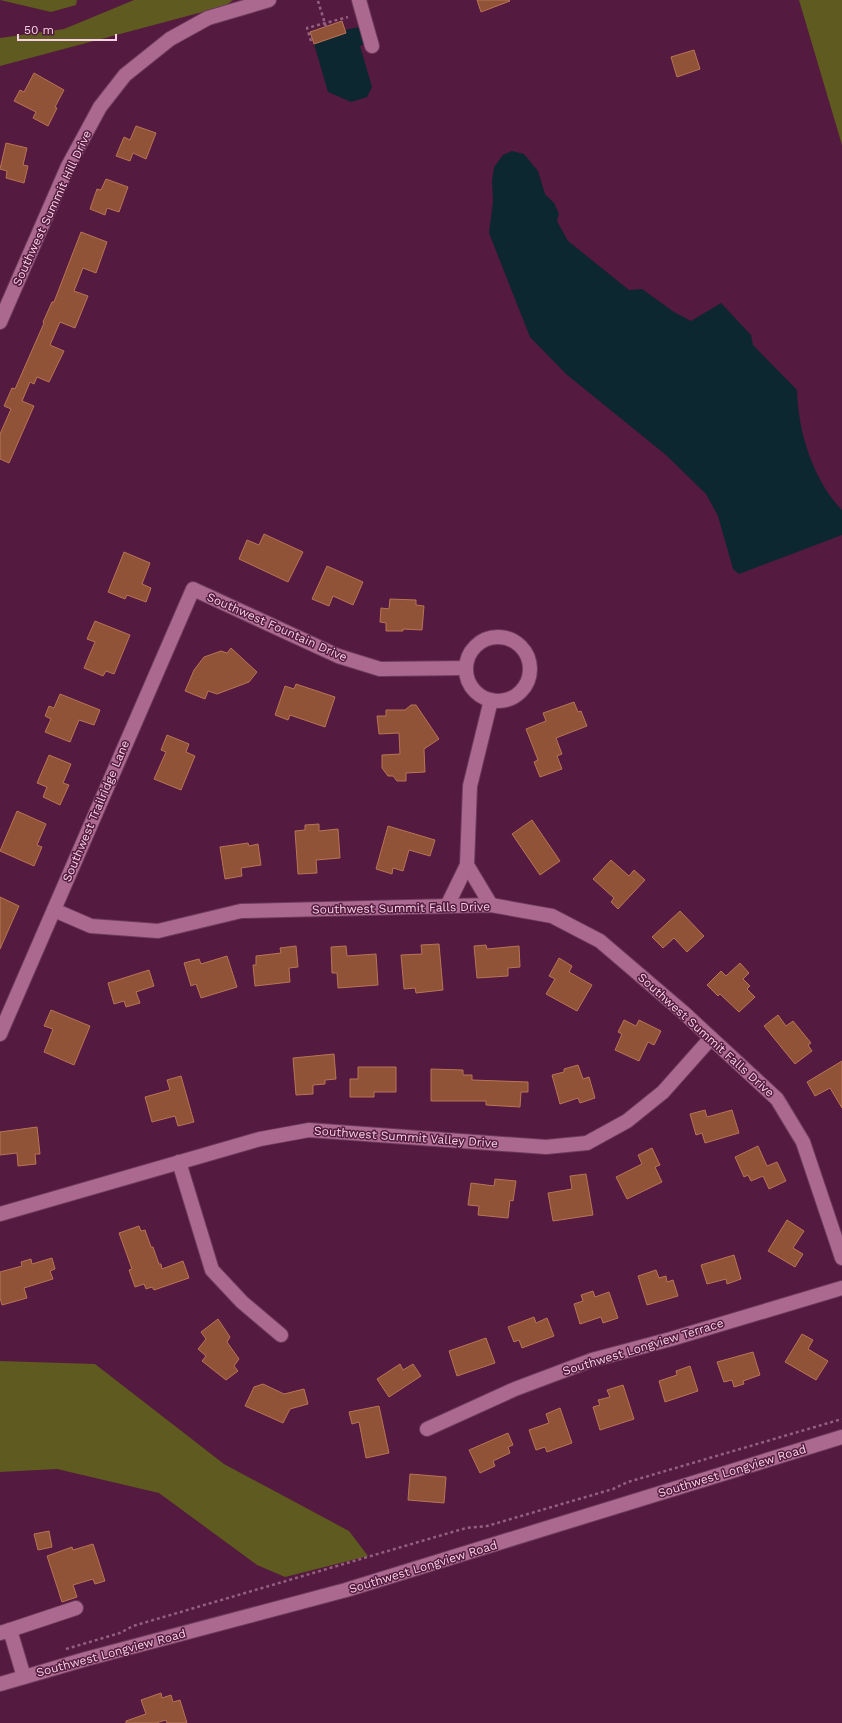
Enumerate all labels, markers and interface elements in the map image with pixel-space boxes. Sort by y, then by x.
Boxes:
scale bar [18,16,116,42]
text: 50 m [24,23,54,37]
street label: Southwest Summit Hill Drive [10,128,94,288]
street label: Southwest Fountain Drive [205,590,349,664]
street label: Southwest Trailridge Lane [60,738,132,884]
street label: Southwest Summit Falls Drive [312,899,490,917]
street label: Southwest Summit Falls Drive [635,970,777,1100]
street label: Southwest Summit Valley Drive [314,1124,499,1150]
street label: Southwest Longview Terrace [561,1316,725,1378]
street label: Southwest Longview Road [656,1442,808,1500]
street label: Southwest Longview Road [347,1538,499,1596]
street label: Southwest Longview Road [35,1626,187,1680]

